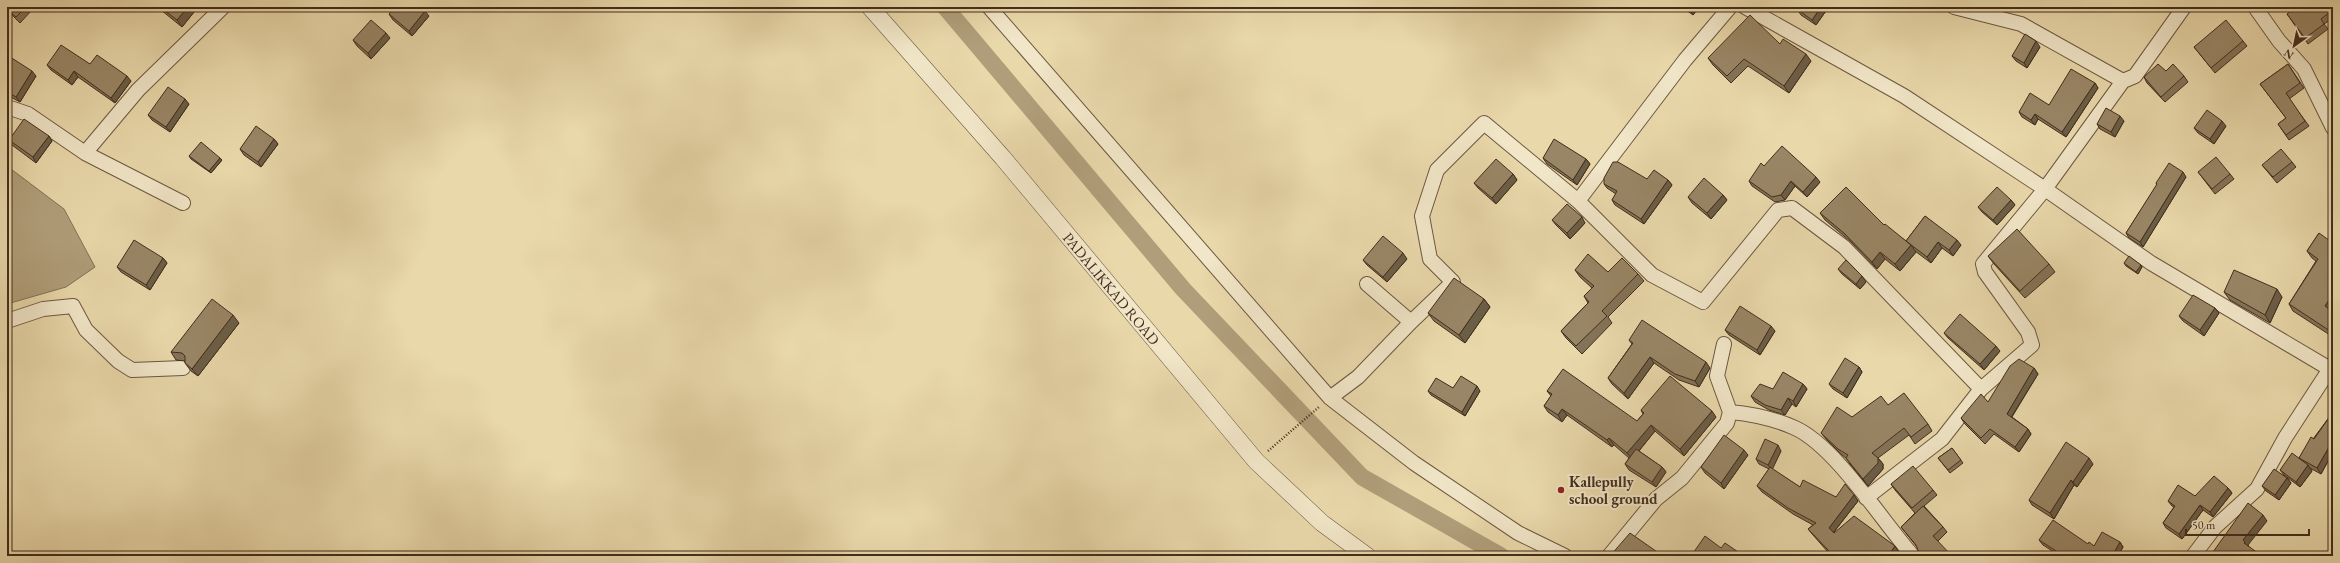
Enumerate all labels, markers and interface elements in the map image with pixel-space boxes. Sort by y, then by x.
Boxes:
north arrow [2274,26,2314,66]
text: N [2281,46,2296,63]
street label: PADALIKKAD ROAD [1059,228,1164,349]
place label: Kallepully school ground [1569,472,1658,508]
marker: Kallepully school ground [1556,485,1566,495]
scale bar [2186,511,2309,537]
text: 50 m [2192,517,2216,533]

